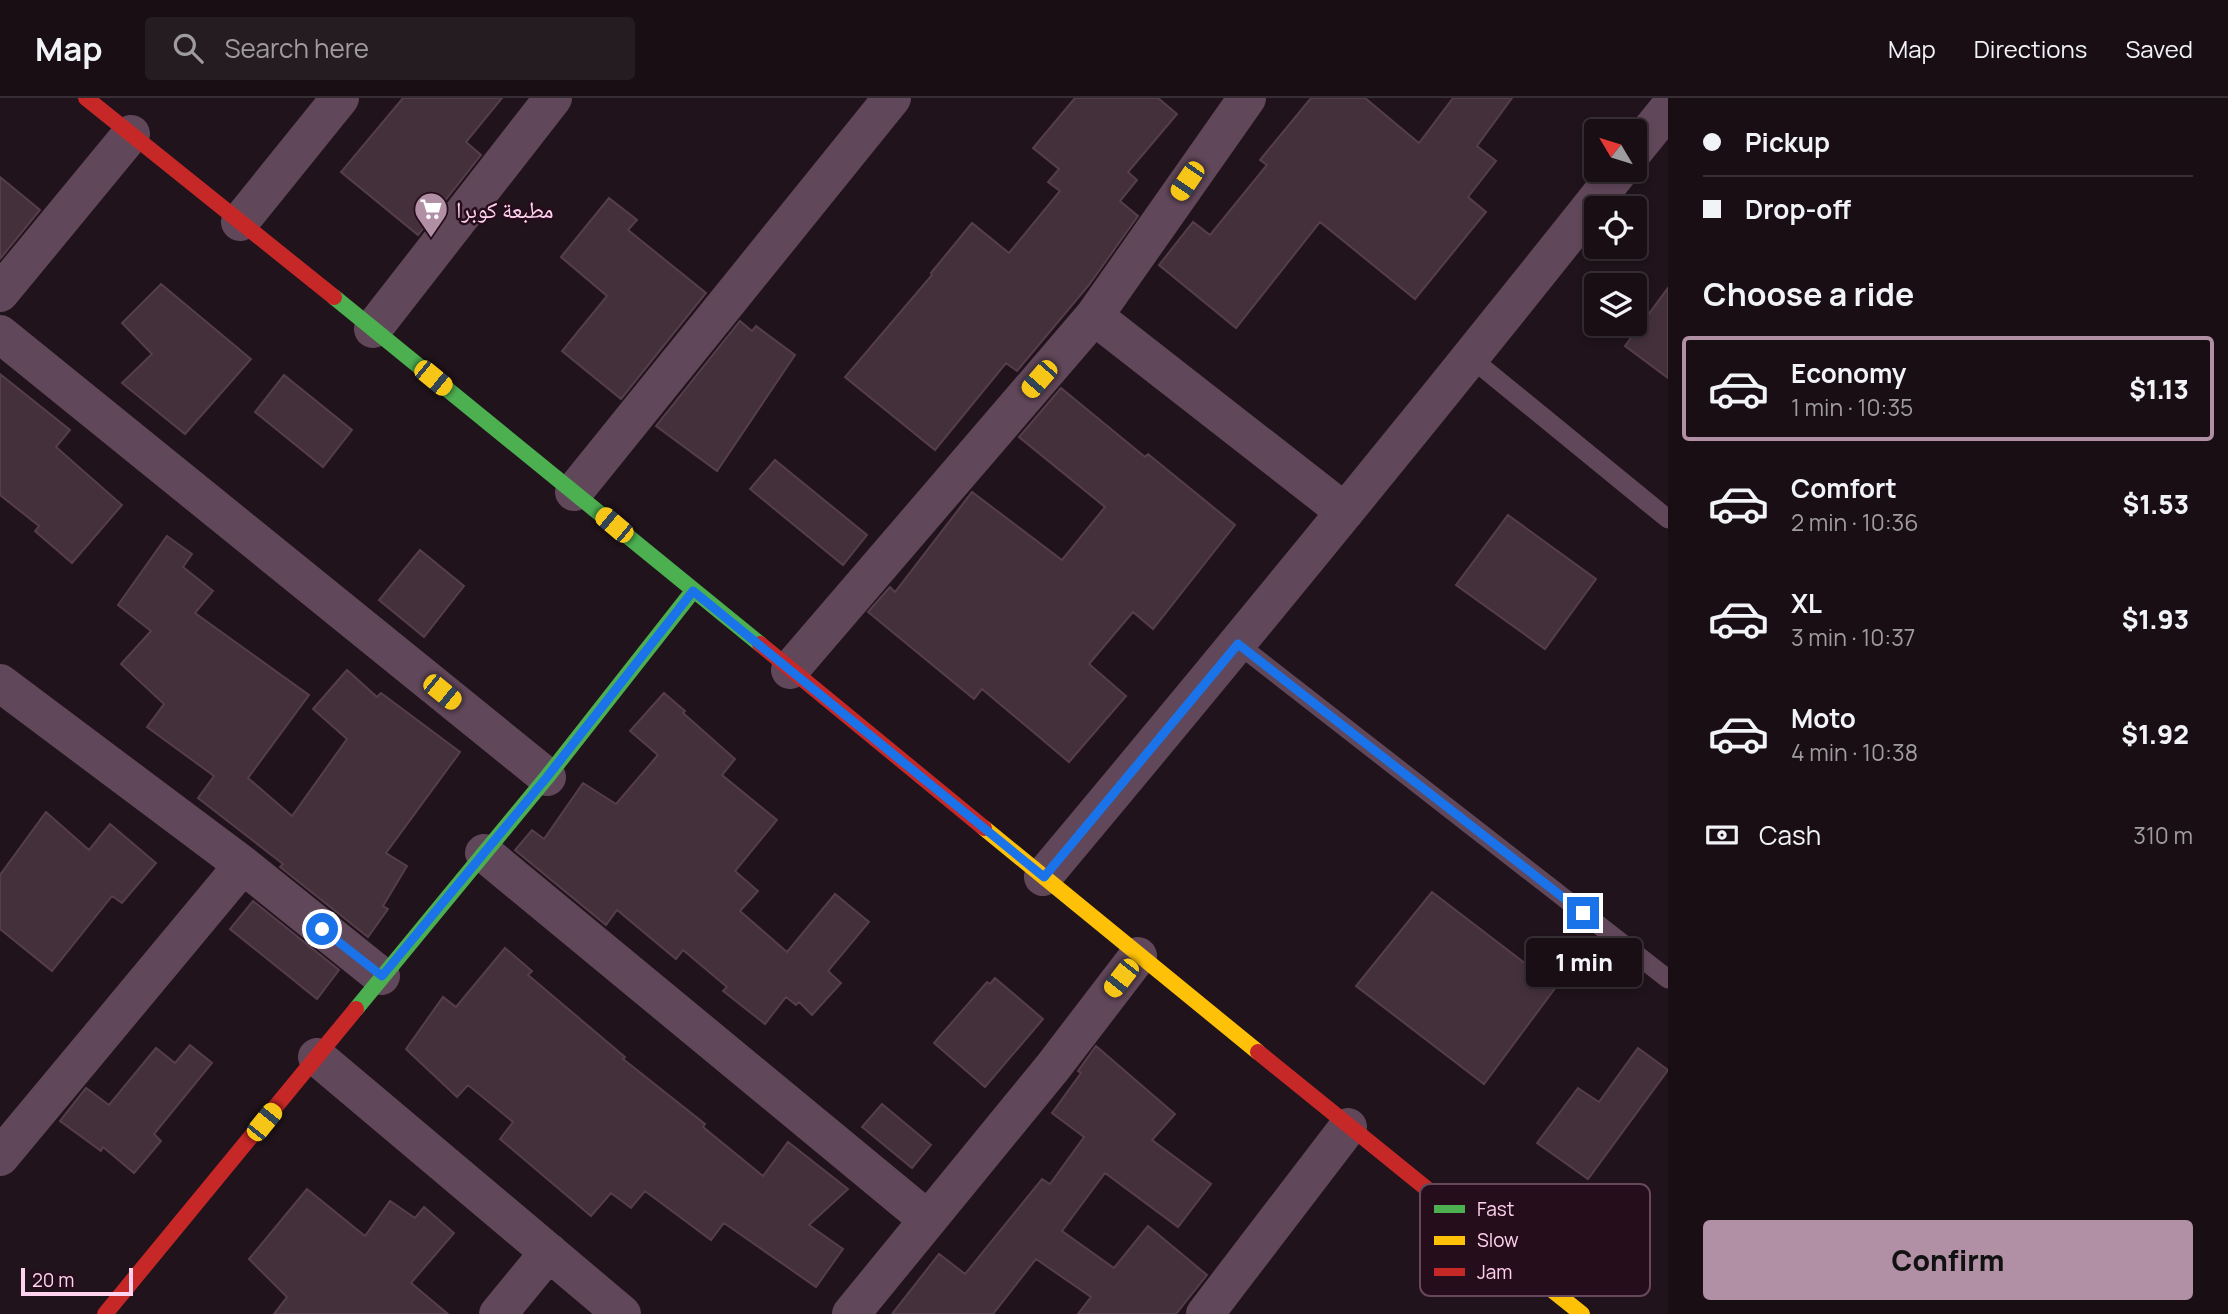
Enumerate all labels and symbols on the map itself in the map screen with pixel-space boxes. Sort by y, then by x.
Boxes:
north arrow [1584,119,1647,182]
car [1167,158,1208,204]
supermarket icon: مطبعة كوبرا [412,190,450,239]
place label: مطبعة كوبرا [456,193,554,225]
car [1018,356,1061,402]
car [411,357,456,399]
car [592,503,637,547]
car [420,671,465,713]
route end [1567,897,1599,929]
route start [306,913,338,945]
callout: 1 min [1525,938,1641,986]
car [1100,955,1143,1001]
car [243,1099,286,1145]
legend [1420,1184,1650,1296]
text: Fast [1477,1196,1514,1222]
text: Slow [1477,1227,1519,1253]
text: Jam [1477,1259,1512,1285]
scale bar [21,1265,133,1297]

